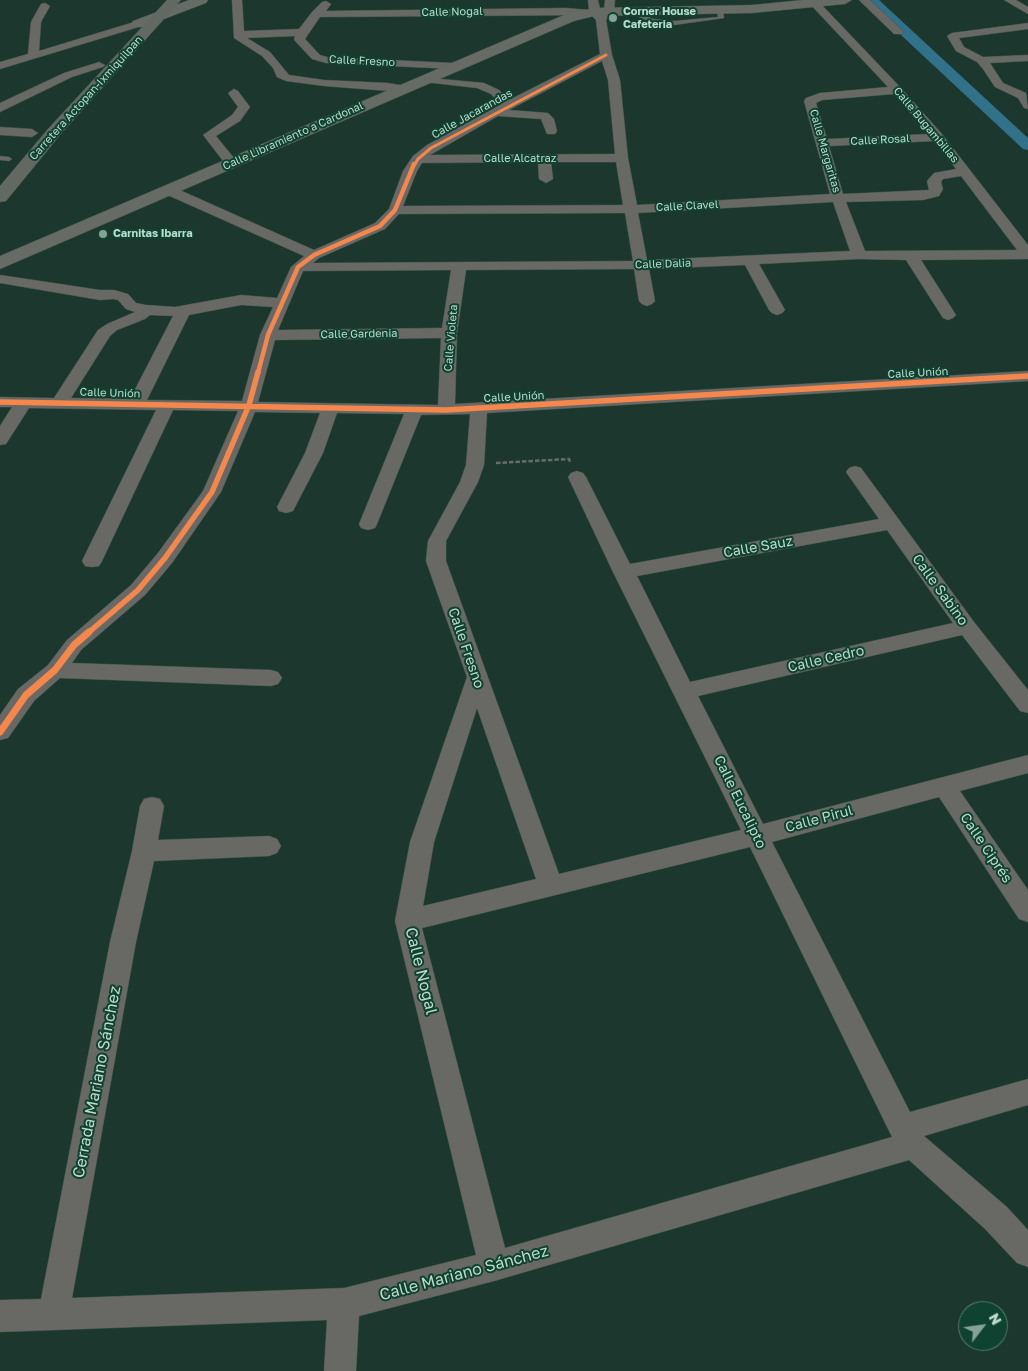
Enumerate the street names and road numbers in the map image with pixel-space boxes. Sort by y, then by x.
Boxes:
street label: Calle Nogal [421,5,483,19]
street label: Carretera Actopan-Ixmiquilpan [27,33,145,163]
street label: Calle Fresno [329,53,395,69]
street label: Calle Bugambilias [891,84,961,166]
street label: Calle Jacarandas [429,86,515,142]
street label: Calle Libramiento a Cardonal [221,99,365,173]
street label: Calle Margaritas [807,108,843,194]
street label: Calle Rosal [850,132,910,148]
street label: Calle Alcatraz [484,152,556,166]
street label: Calle Clavel [655,198,719,214]
street label: Calle Dalia [635,256,691,272]
street label: Calle Violeta [442,304,460,372]
street label: Calle Gardenia [320,327,398,341]
street label: Calle Unión [887,365,949,381]
street label: Calle Unión [79,385,141,401]
street label: Calle Unión [483,389,545,405]
street label: Calle Sauz [722,533,794,561]
street label: Calle Sabino [908,551,972,629]
street label: Calle Fresno [444,606,488,690]
street label: Calle Cedro [786,642,866,676]
street label: Calle Eucalipto [710,753,770,851]
street label: Calle Pirul [783,802,855,836]
street label: Calle Ciprés [956,810,1016,886]
street label: Calle Nogal [401,925,441,1017]
street label: Cerrada Mariano Sánchez [69,984,125,1180]
street label: Calle Mariano Sánchez [377,1241,551,1305]

